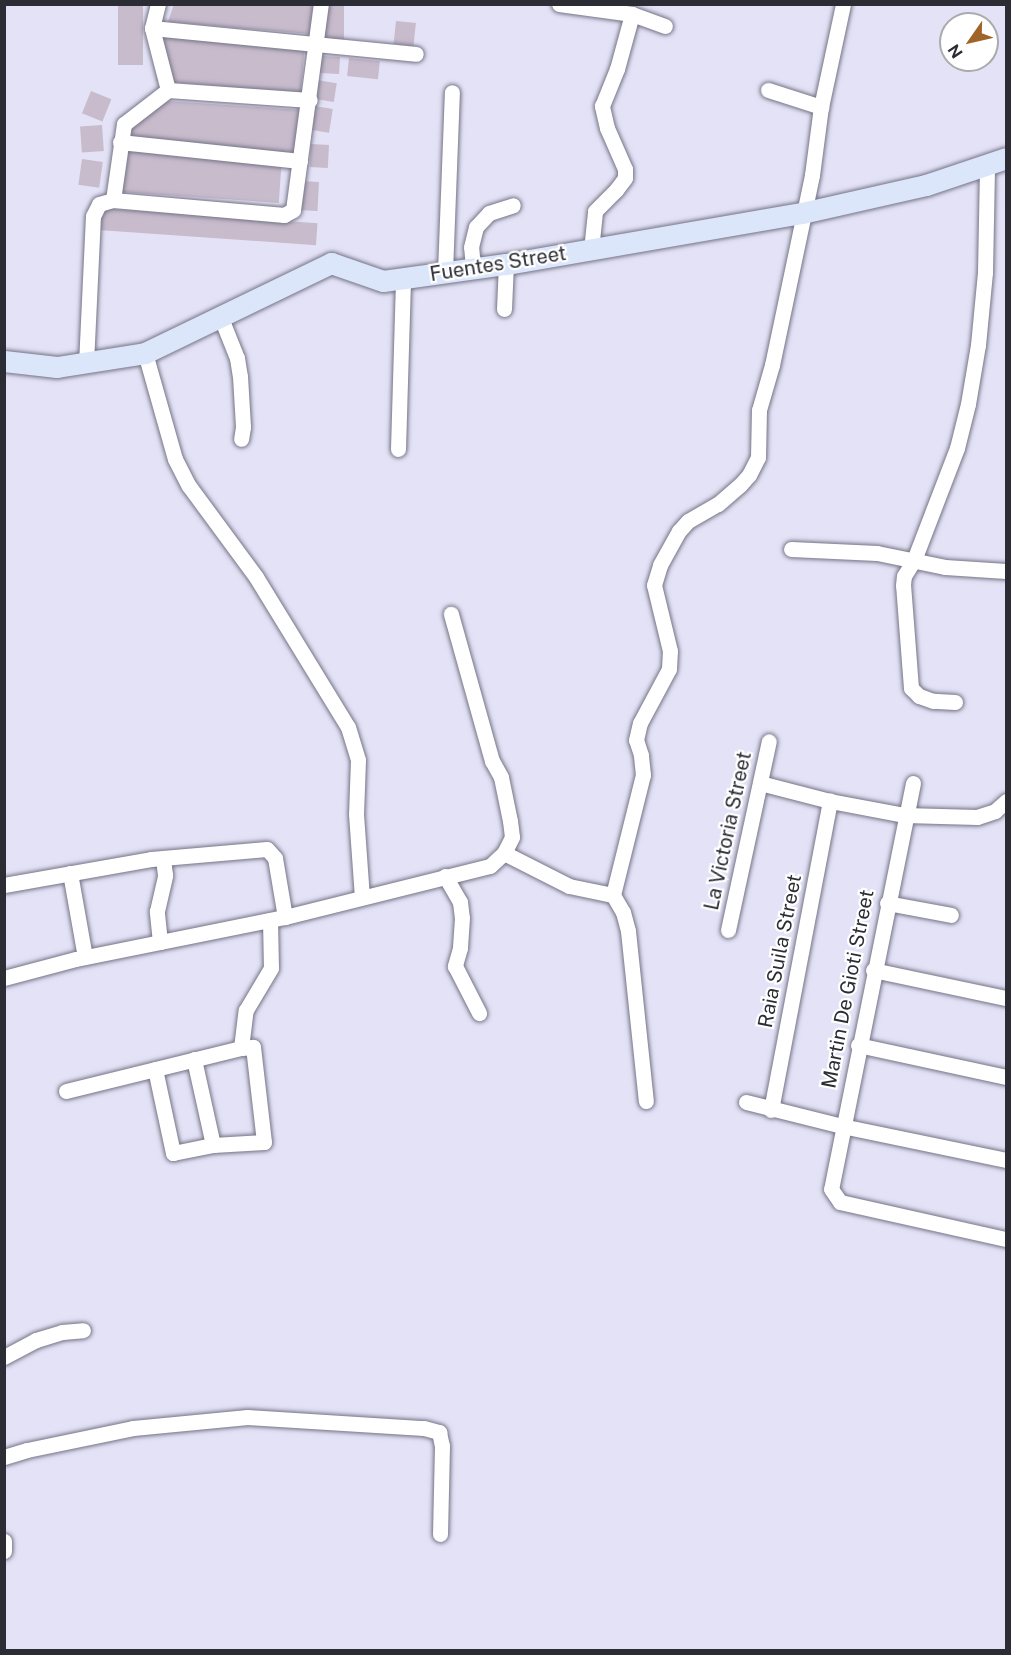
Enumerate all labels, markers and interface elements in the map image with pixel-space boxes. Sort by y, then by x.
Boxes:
north arrow [939,12,999,72]
text: N [944,41,967,62]
street label: Fuentes Street [428,241,568,287]
street label: La Victoria Street [699,749,757,913]
street label: Raia Suila Street [753,872,807,1030]
street label: Martin De Gioti Street [817,888,879,1090]

